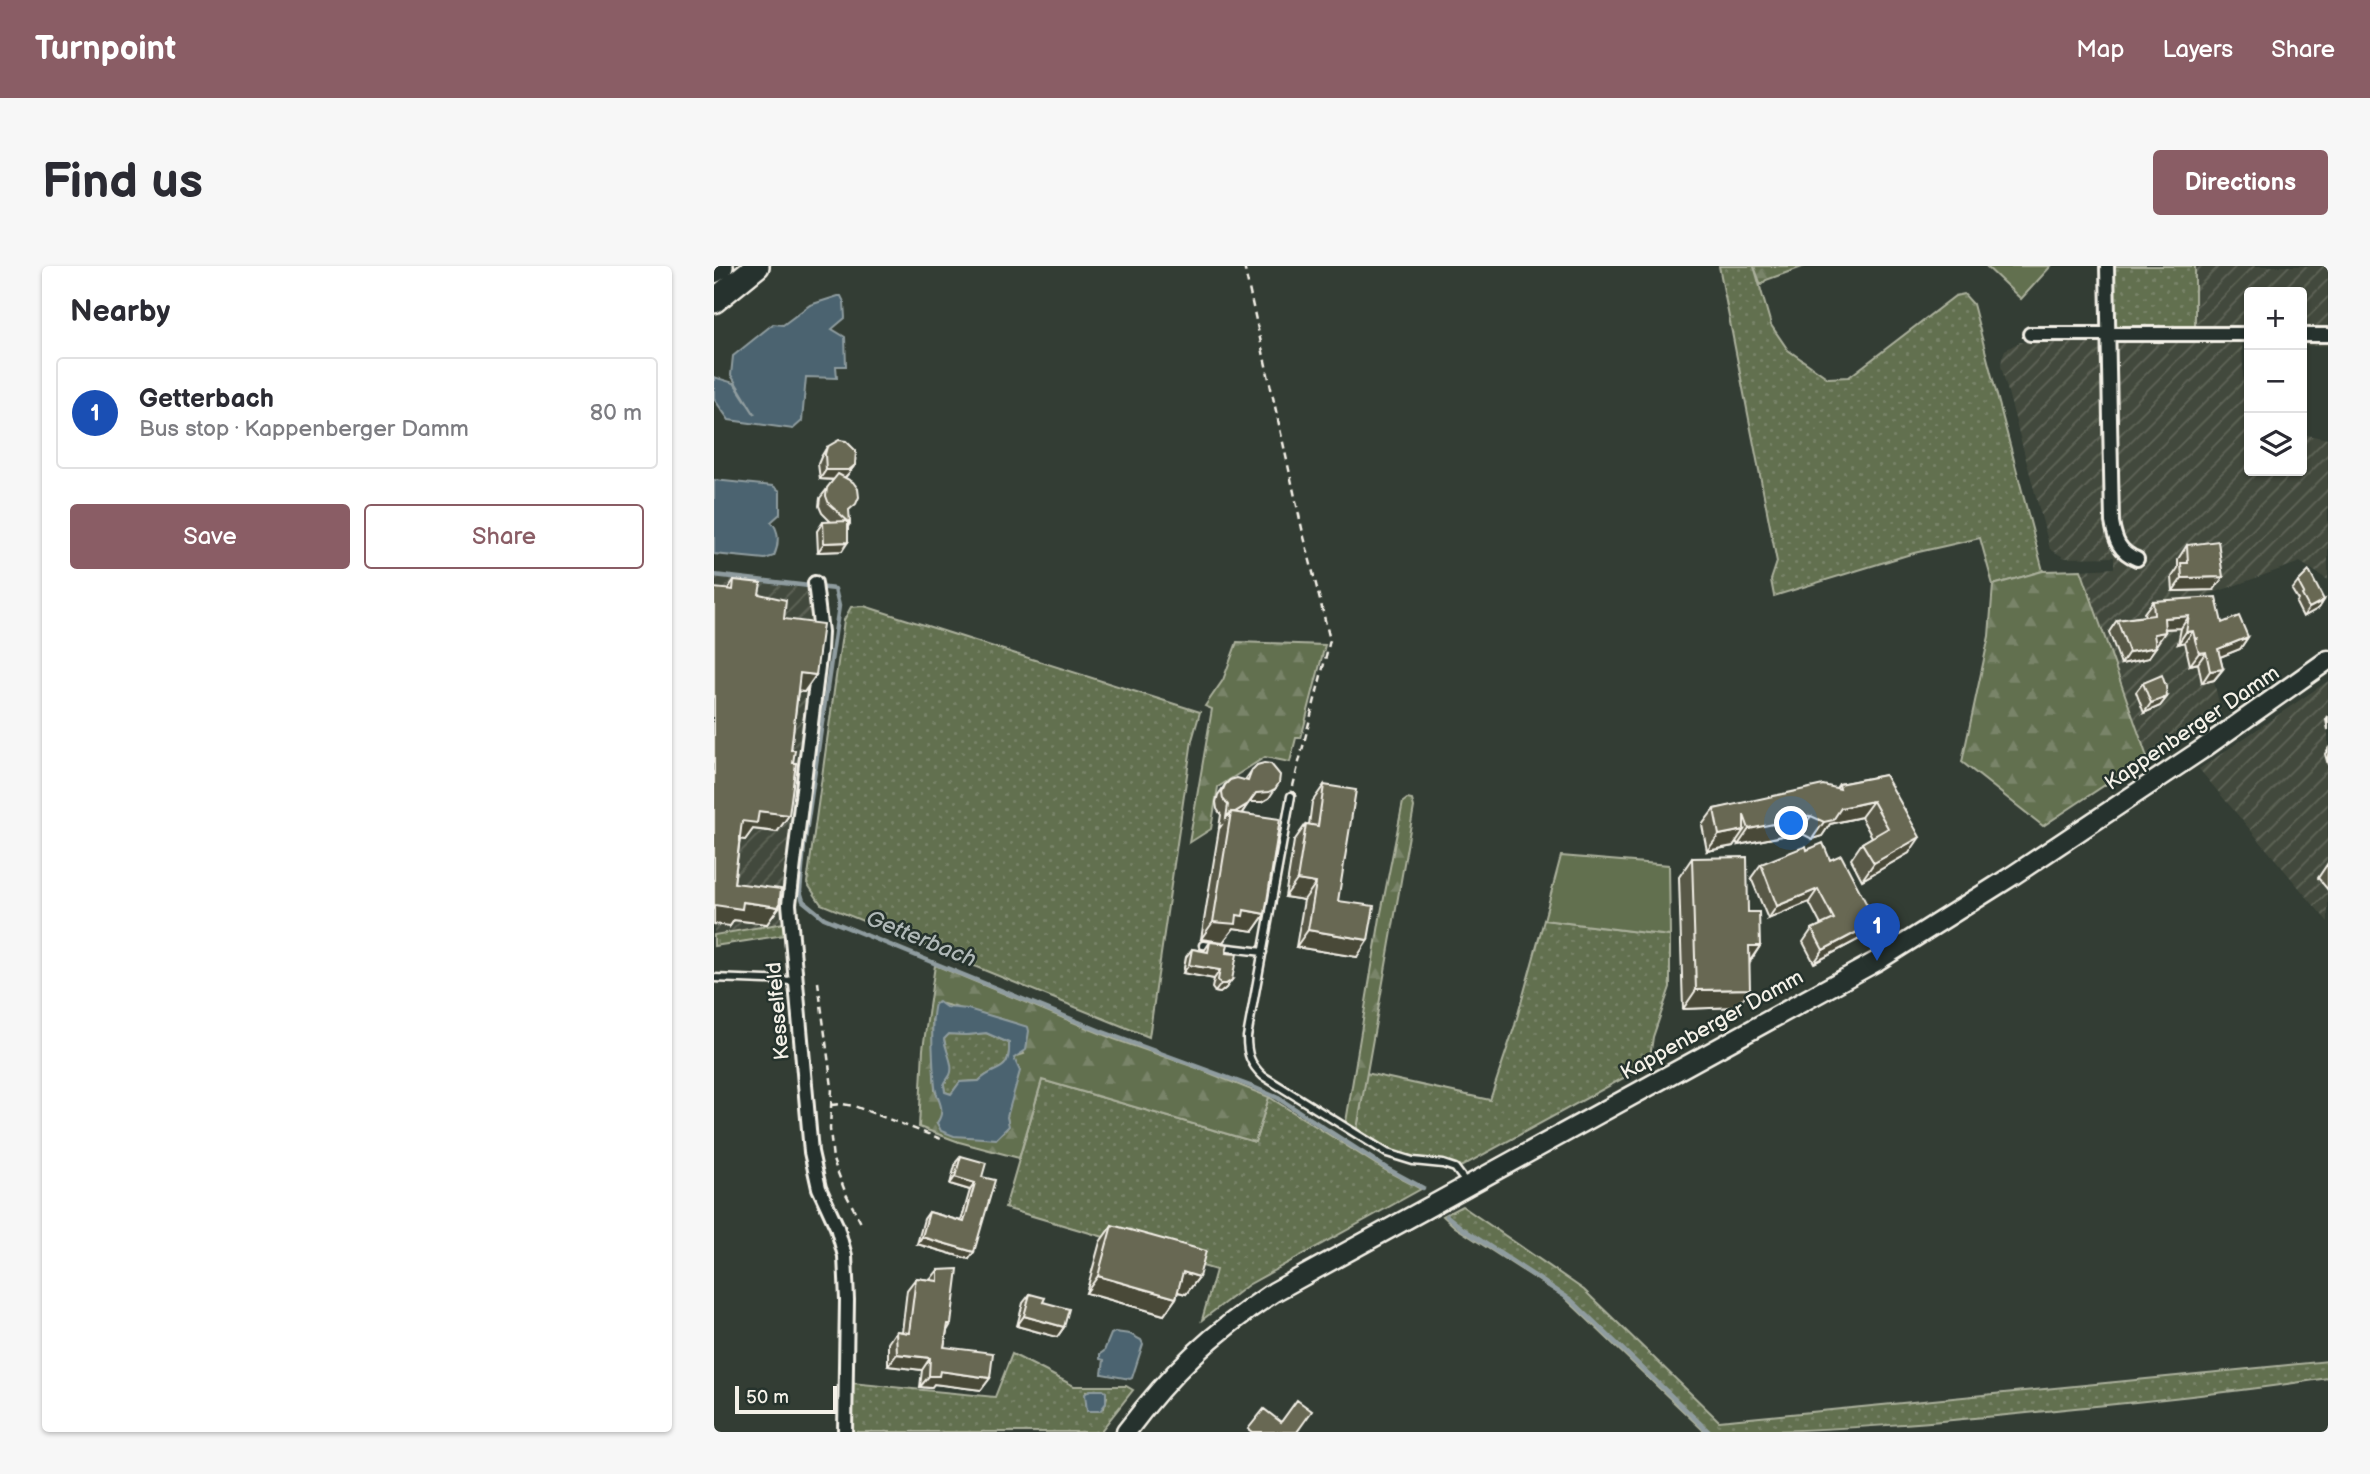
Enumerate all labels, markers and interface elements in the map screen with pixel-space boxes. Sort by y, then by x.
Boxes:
text: Turnpoint [35,29,176,69]
text: Map [2076,35,2124,64]
text: Layers [2162,35,2233,64]
text: Share [2271,35,2335,64]
button: Directions [2153,150,2328,215]
text: Find us [42,153,203,212]
map controls [2244,287,2307,476]
button: + [2244,287,2307,350]
text: Nearby [70,294,170,330]
button: − [2244,350,2307,413]
text: Getterbach [139,384,274,415]
text: 1 [90,399,100,427]
text: 80 m [590,399,642,427]
button: layers [2244,413,2307,476]
text: Bus stop · Kappenberger Damm [139,415,469,443]
button: Save [70,504,350,569]
button: Share [364,504,644,569]
street label: Kappenberger Damm [2100,660,2284,796]
your location [1774,806,1808,840]
pin: 1 [1854,903,1900,961]
water label: Getterbach [862,904,981,974]
street label: Kesselfeld [761,961,795,1061]
street label: Kappenberger Damm [1616,964,1808,1086]
scale bar [735,1383,836,1415]
text: 50 m [746,1386,789,1409]

